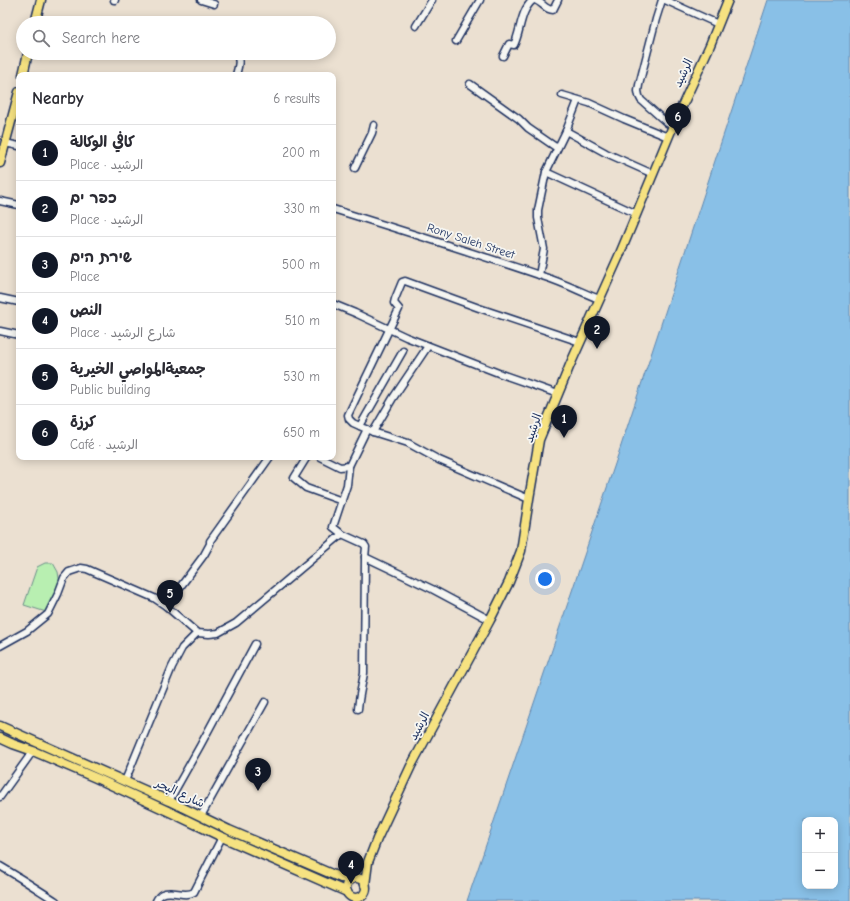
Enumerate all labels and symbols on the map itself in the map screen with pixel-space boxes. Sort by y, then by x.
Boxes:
street label: الرشيد [670,56,696,90]
pin: 6 [665,103,691,136]
street label: Rony Saleh Street [425,220,517,262]
pin: 2 [584,316,610,349]
pin: 1 [551,405,577,438]
street label: الرشيد [521,411,545,445]
your location [535,569,555,589]
pin: 5 [157,580,183,613]
street label: الرشيد [406,709,432,743]
pin: 3 [245,758,271,791]
street label: شارع البحر [152,775,207,812]
pin: 4 [338,851,364,884]

